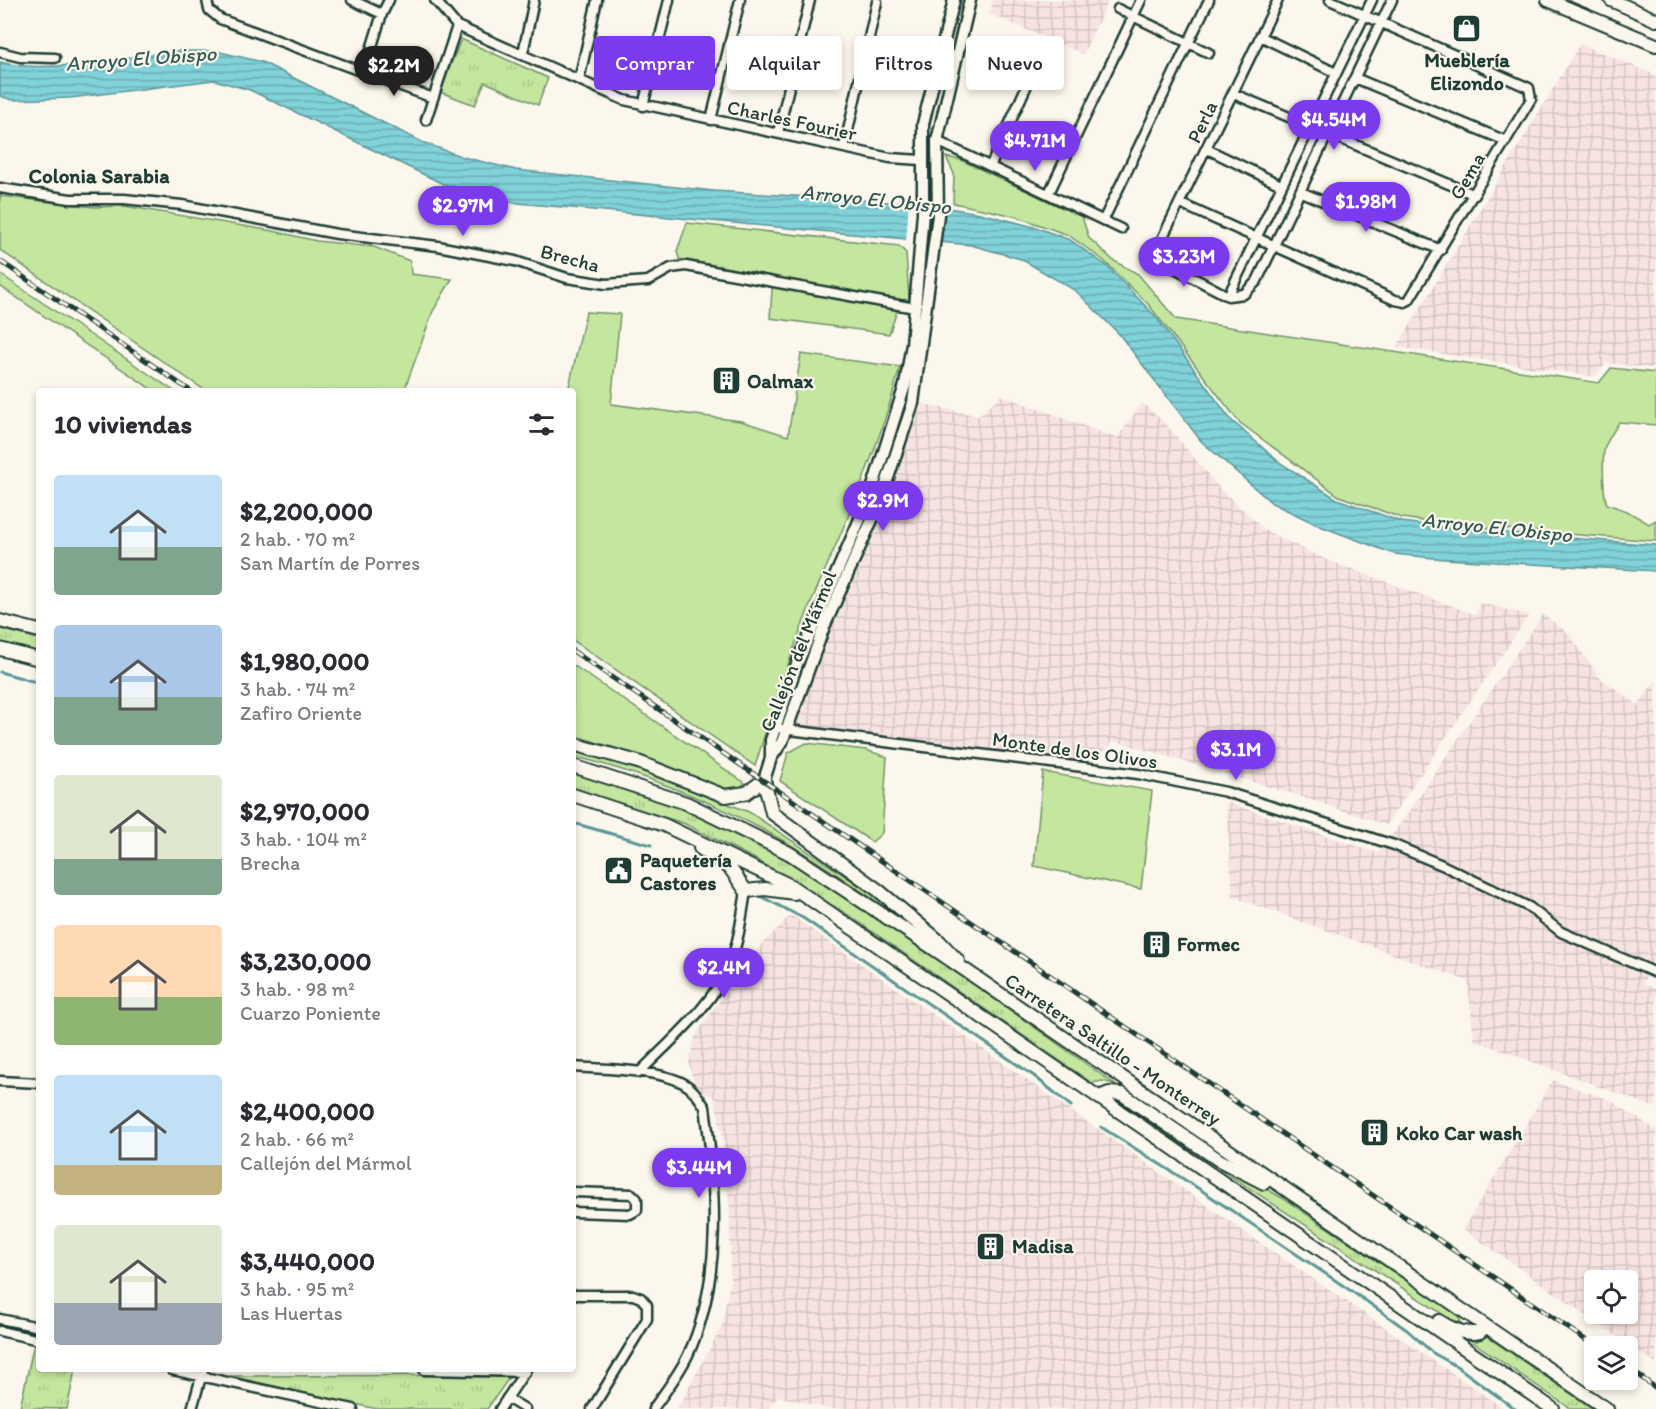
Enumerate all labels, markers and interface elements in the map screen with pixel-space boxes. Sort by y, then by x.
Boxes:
shop icon: Mueblería Elizondo [1451,13,1483,45]
chip: Comprar [594,36,715,90]
chip: Alquilar [727,36,842,90]
chip: Filtros [854,36,954,90]
chip: Nuevo [966,36,1064,90]
water label: Arroyo El Obispo [65,40,218,76]
pin: $2.2M [352,46,436,97]
place label: Mueblería Elizondo [1424,48,1510,95]
text: $2.2M [368,53,420,77]
street label: Charles Fourier [725,95,859,145]
street label: Perla [1182,97,1222,147]
pin: $4.54M [1285,100,1383,151]
text: $4.54M [1301,107,1367,131]
pin: $4.71M [986,121,1084,172]
text: $4.71M [1004,128,1066,152]
street label: Gema [1444,148,1490,204]
district label: Colonia Sarabia [28,163,170,188]
water label: Arroyo El Obispo [800,179,954,219]
pin: $1.98M [1317,182,1415,233]
pin: $2.97M [414,186,512,237]
text: $1.98M [1335,189,1397,213]
text: $2.97M [432,193,494,217]
pin: $3.23M [1135,237,1233,288]
street label: Brecha [538,239,602,277]
text: $3.23M [1152,244,1216,268]
building icon: Oalmax [710,365,742,397]
place label: Oalmax [747,369,814,393]
text: 10 viviendas [54,408,192,440]
icon: filters [525,408,558,441]
pin: $2.9M [841,481,925,532]
text: $2.9M [857,488,909,512]
text: $2,200,000 [240,495,373,527]
icon: home [102,499,174,571]
water label: Arroyo El Obispo [1421,507,1575,547]
text: 2 hab. · 70 m² [240,527,355,551]
text: San Martín de Porres [240,551,420,575]
street label: Callejón del Mármol [755,567,841,735]
text: $1,980,000 [240,645,369,677]
icon: home [102,649,174,721]
text: 3 hab. · 74 m² [240,677,355,701]
text: Zafiro Oriente [240,701,362,725]
street label: Monte de los Olivos [991,727,1159,773]
pin: $3.1M [1194,730,1278,781]
text: $3.1M [1211,737,1261,761]
text: $2,970,000 [240,795,370,827]
icon: home [102,799,174,871]
text: 3 hab. · 104 m² [240,827,367,851]
place label: Paquetería Castores [640,848,732,895]
text: Brecha [240,851,300,875]
public building icon: Paquetería Castores [603,855,635,887]
building icon: Formec [1140,928,1172,960]
place label: Formec [1177,932,1240,956]
text: $3,230,000 [240,945,372,977]
pin: $2.4M [682,948,766,999]
icon: home [102,949,174,1021]
text: $2.4M [697,955,751,979]
street label: Carretera Saltillo - Monterrey [1000,968,1226,1131]
text: 3 hab. · 98 m² [240,977,355,1001]
text: Cuarzo Poniente [240,1001,381,1025]
text: $2,400,000 [240,1095,375,1127]
icon: home [102,1099,174,1171]
building icon: Koko Car wash [1359,1117,1391,1149]
place label: Koko Car wash [1396,1121,1523,1145]
text: 2 hab. · 66 m² [240,1127,354,1151]
pin: $3.44M [650,1148,748,1199]
text: Callejón del Mármol [240,1151,412,1175]
text: $3.44M [666,1155,732,1179]
building icon: Madisa [975,1230,1007,1262]
place label: Madisa [1012,1234,1074,1258]
text: $3,440,000 [240,1245,375,1277]
icon: home [102,1249,174,1321]
map controls [1584,1270,1638,1390]
button: locate [1584,1270,1638,1324]
text: 3 hab. · 95 m² [240,1277,354,1301]
text: Las Huertas [240,1301,343,1325]
button: layers [1584,1336,1638,1390]

